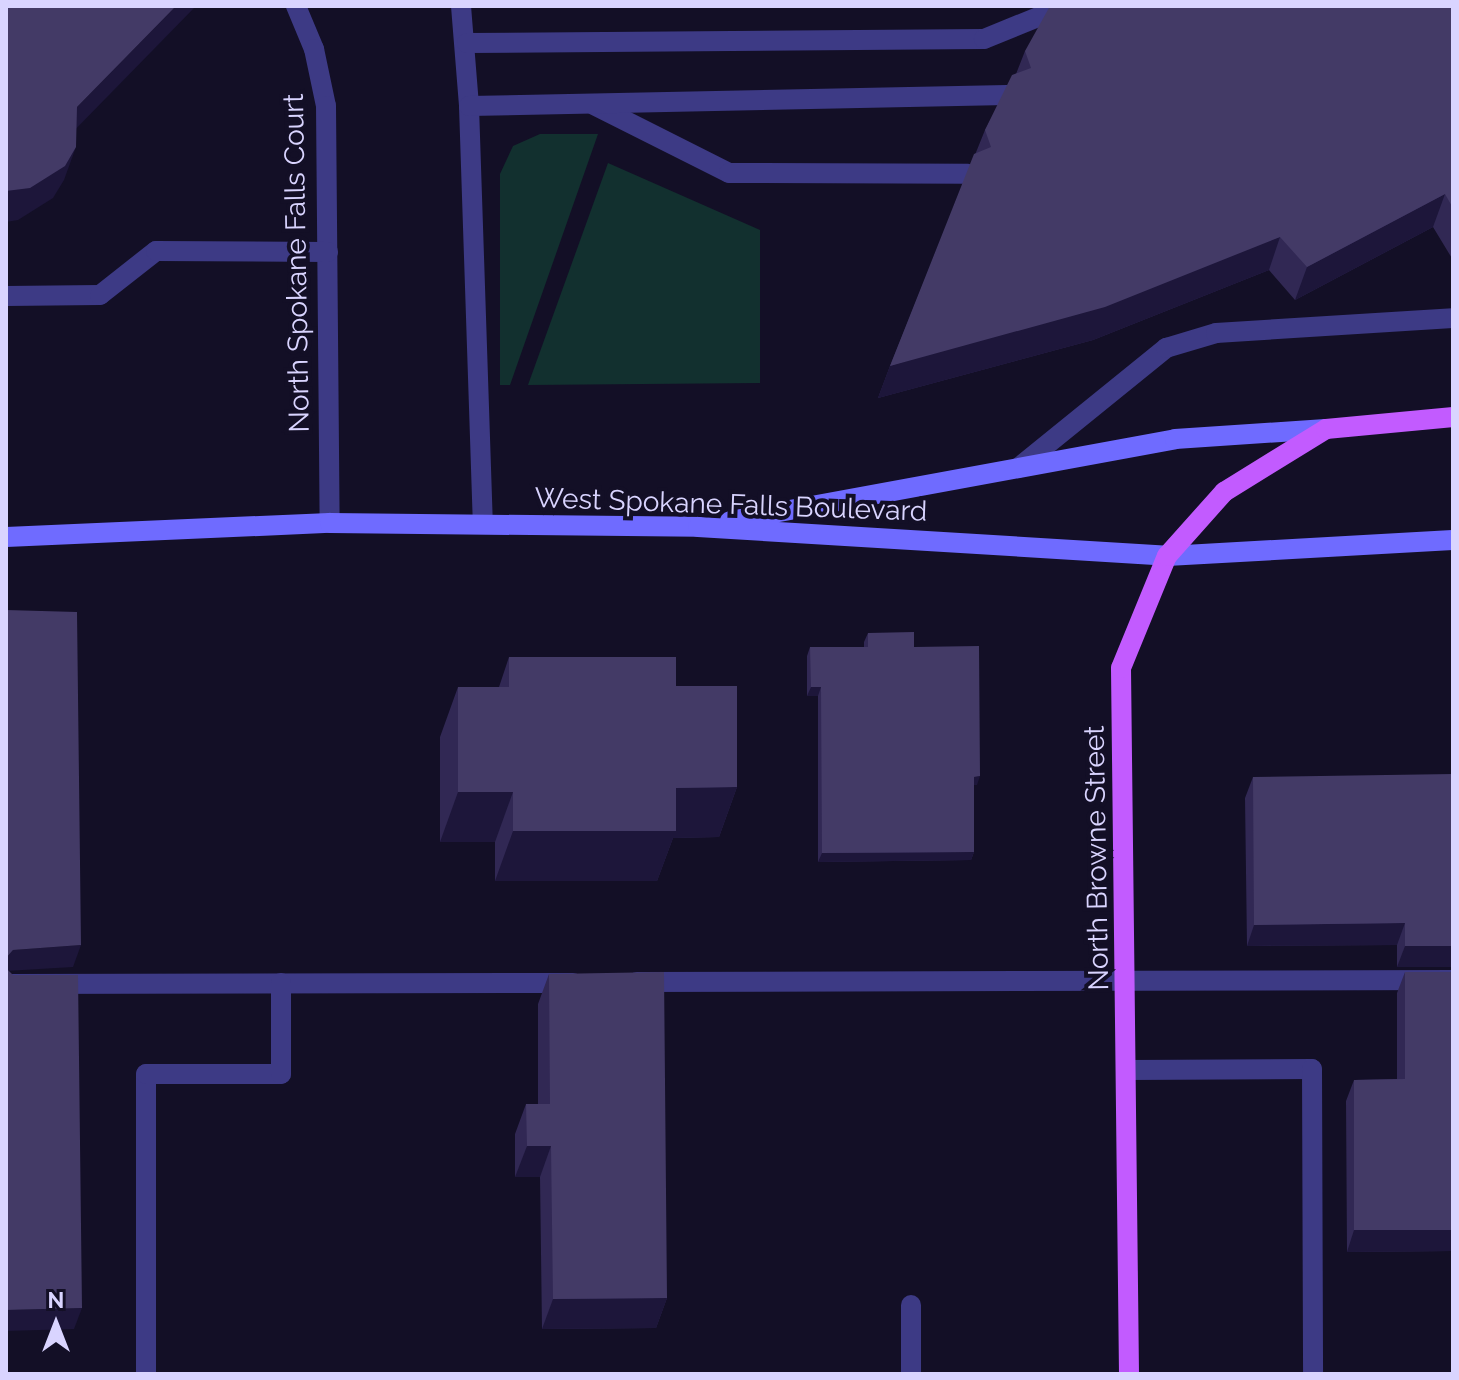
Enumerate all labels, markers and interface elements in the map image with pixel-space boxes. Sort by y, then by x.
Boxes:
street label: North Spokane Falls Court [277,93,317,433]
street label: West Spokane Falls Boulevard [534,481,928,529]
street label: North Browne Street [1078,725,1116,991]
north arrow [16,1284,96,1364]
text: N [48,1287,64,1313]

